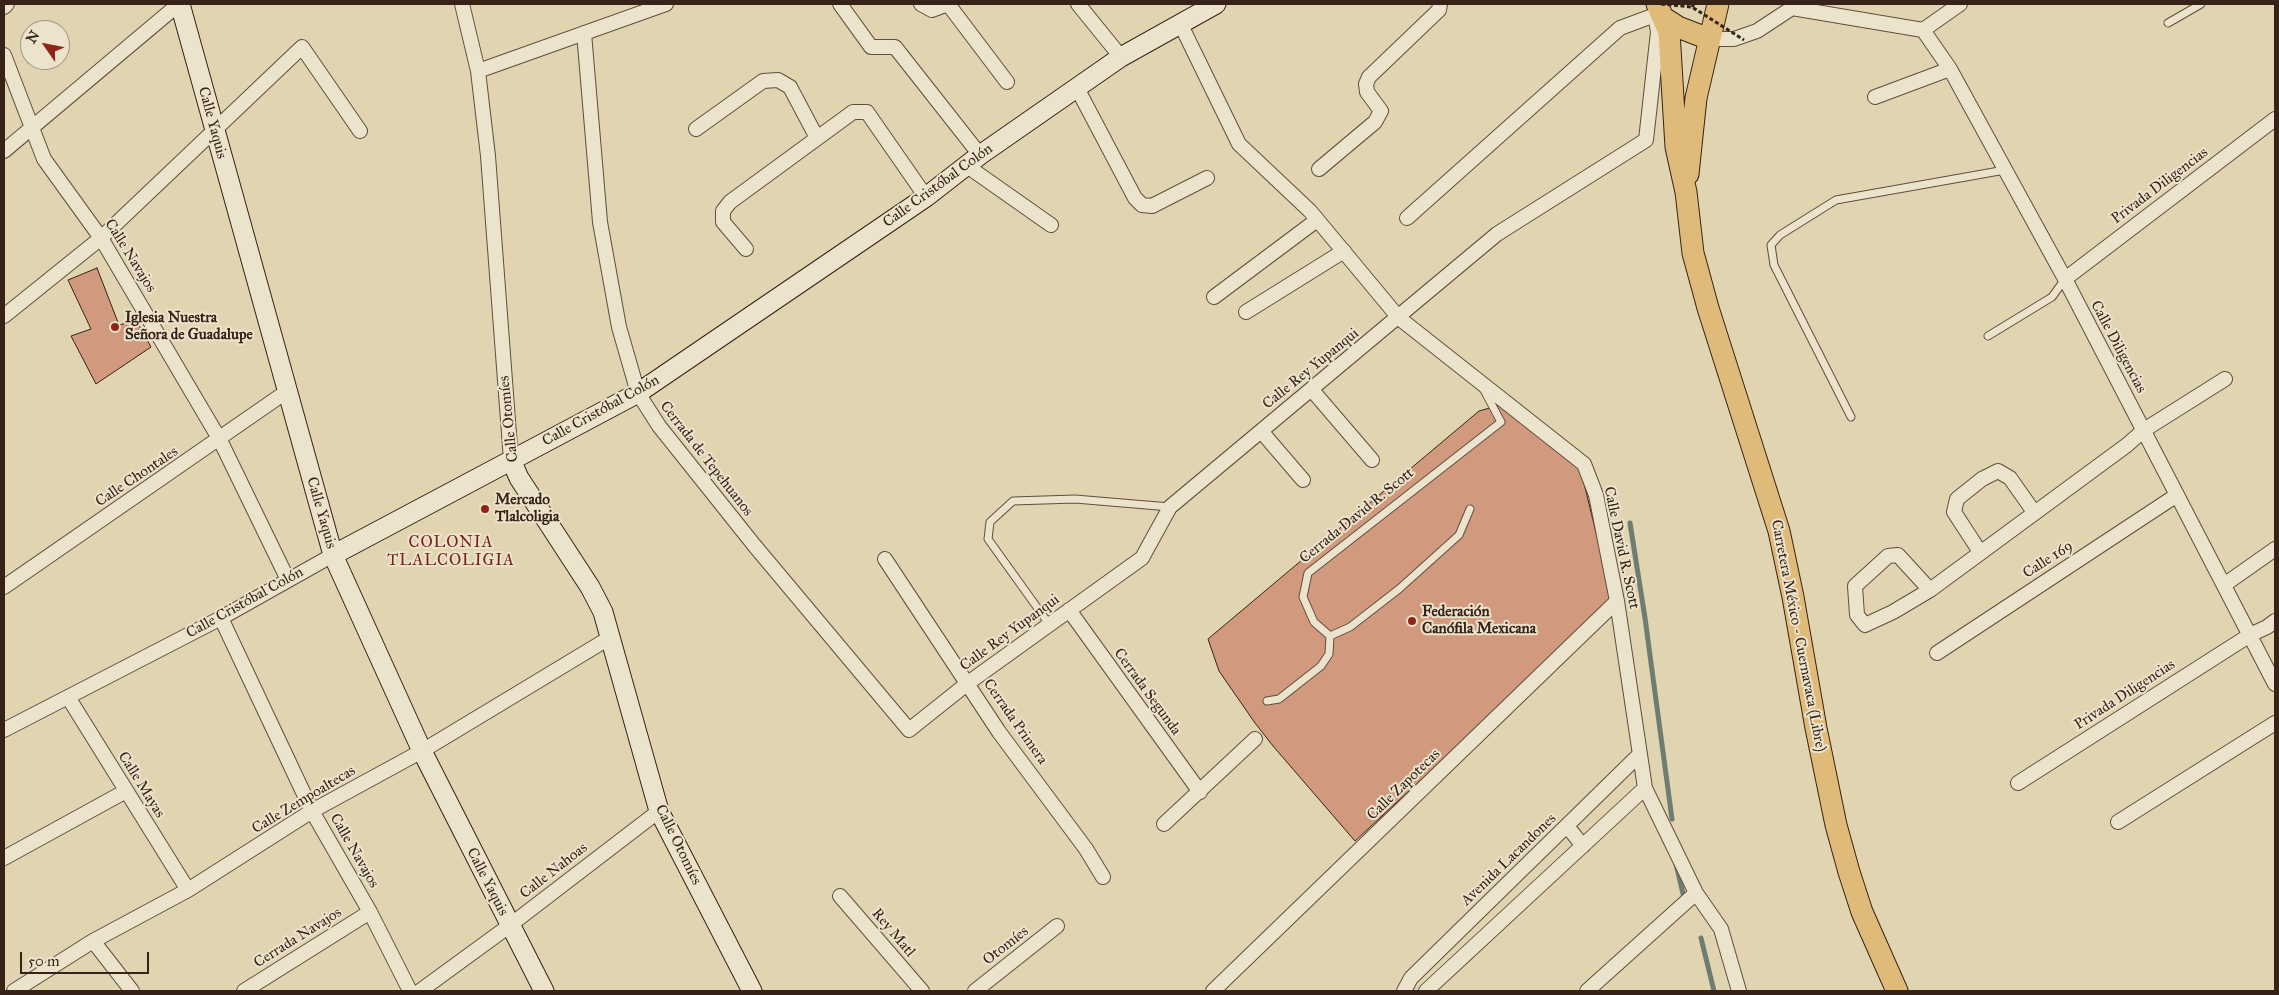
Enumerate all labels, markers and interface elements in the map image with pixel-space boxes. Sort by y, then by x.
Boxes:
north arrow [20,20,70,70]
text: N [22,27,43,47]
street label: Calle Yaquis [194,85,230,161]
street label: Calle Cristóbal Colón [880,140,996,232]
street label: Privada Diligencias [2108,144,2212,228]
street label: Calle Navajos [100,216,160,296]
street label: Calle Diligencias [2086,298,2150,396]
place label: Iglesia Nuestra Señora de Guadalupe [125,309,253,344]
marker: Iglesia Nuestra Señora de Guadalupe [109,321,121,333]
street label: Calle Rey Yupanqui [1259,325,1363,413]
street label: Calle Cristóbal Colón [539,371,663,451]
street label: Calle Otomíes [496,375,522,463]
street label: Cerrada de Tepehuanos [655,398,757,520]
street label: Calle Chontales [92,443,182,511]
street label: Cerrada David R. Scott [1296,464,1418,568]
street label: Calle Yaquis [302,475,340,551]
street label: Calle David R. Scott [1599,485,1643,611]
place label: Mercado Tlalcoligia [495,491,559,526]
marker: Mercado Tlalcoligia [479,503,491,515]
street label: Carretera México - Cuernavaca (Libre) [1767,518,1829,754]
district label: COLONIA TLALCOLIGIA [386,533,516,571]
street label: Calle 169 [2020,537,2076,583]
street label: Calle Cristóbal Colón [183,563,307,643]
street label: Calle Rey Yupanqui [957,591,1063,675]
place label: Federación Canófila Mexicana [1422,603,1536,638]
marker: Federación Canófila Mexicana [1406,615,1418,627]
street label: Cerrada Segunda [1109,645,1185,739]
street label: Privada Diligencias [2071,656,2179,734]
street label: Cerrada Primera [979,676,1051,768]
street label: Calle Zapotecas [1364,746,1444,824]
street label: Calle Mayas [114,749,168,821]
street label: Calle Zempoaltecas [249,762,359,838]
street label: Calle Otomíes [651,802,705,888]
street label: Avenida Lacandones [1458,810,1560,910]
street label: Calle Navajos [325,811,383,891]
street label: Calle Nahoas [517,839,591,903]
street label: Calle Yaquis [462,845,512,919]
street label: Cerrada Navajos [251,904,345,972]
street label: Rey Matl [867,905,919,961]
street label: Otomíes [980,923,1032,969]
scale bar [22,942,151,974]
text: 50 m [28,952,60,970]

